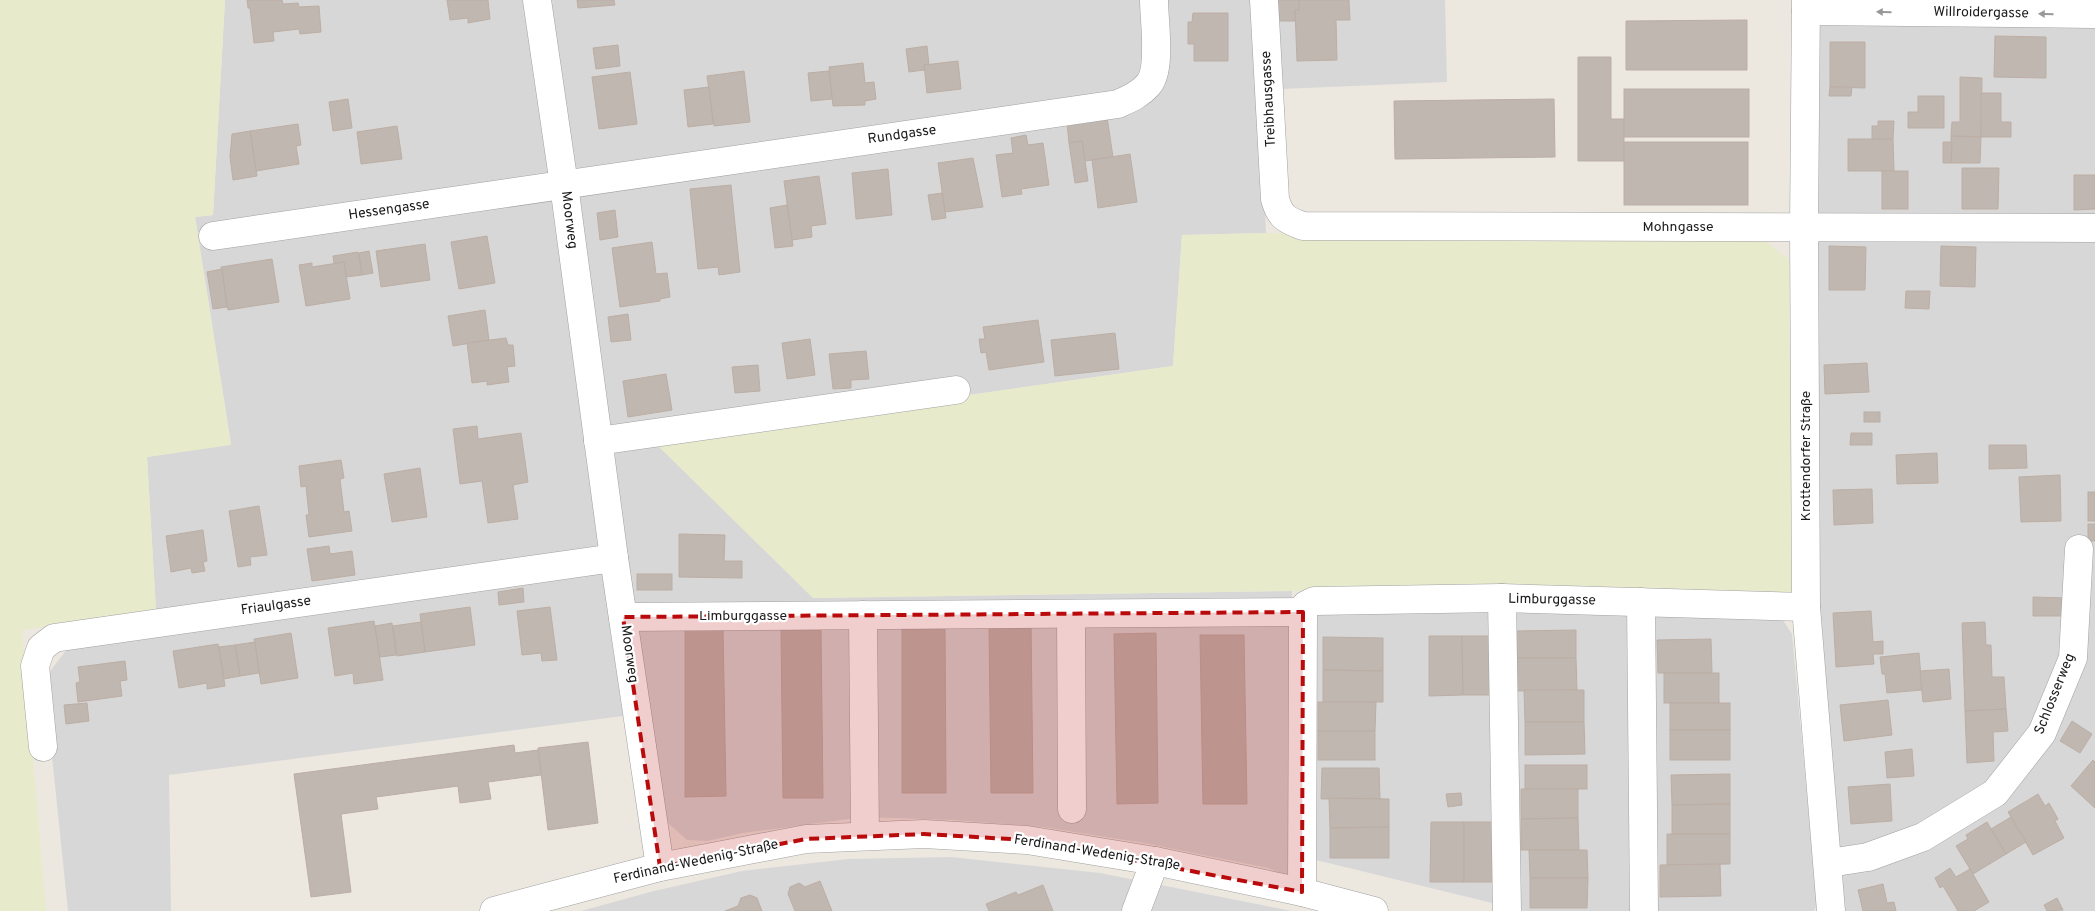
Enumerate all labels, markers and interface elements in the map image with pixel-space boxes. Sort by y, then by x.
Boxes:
street label: Willroidergasse [1933,4,2029,22]
one-way arrow [1876,8,1892,16]
one-way arrow [2038,10,2054,18]
street label: Treibhausgasse [1258,50,1280,148]
street label: Rundgasse [867,122,937,148]
street label: Moorweg [557,190,581,250]
street label: Hessengasse [347,196,431,224]
street label: Mohngasse [1642,219,1714,236]
street label: Krottendorfer Straße [1798,391,1815,521]
street label: Limburggasse [1508,591,1596,609]
street label: Friaulgasse [240,593,312,619]
street label: Limburggasse [699,608,787,625]
street label: Moorweg [617,624,641,684]
street label: Schlosserweg [2031,651,2079,737]
street label: Ferdinand-Wedenig-Straße [1013,831,1181,875]
street label: Ferdinand-Wedenig-Straße [612,836,780,888]

